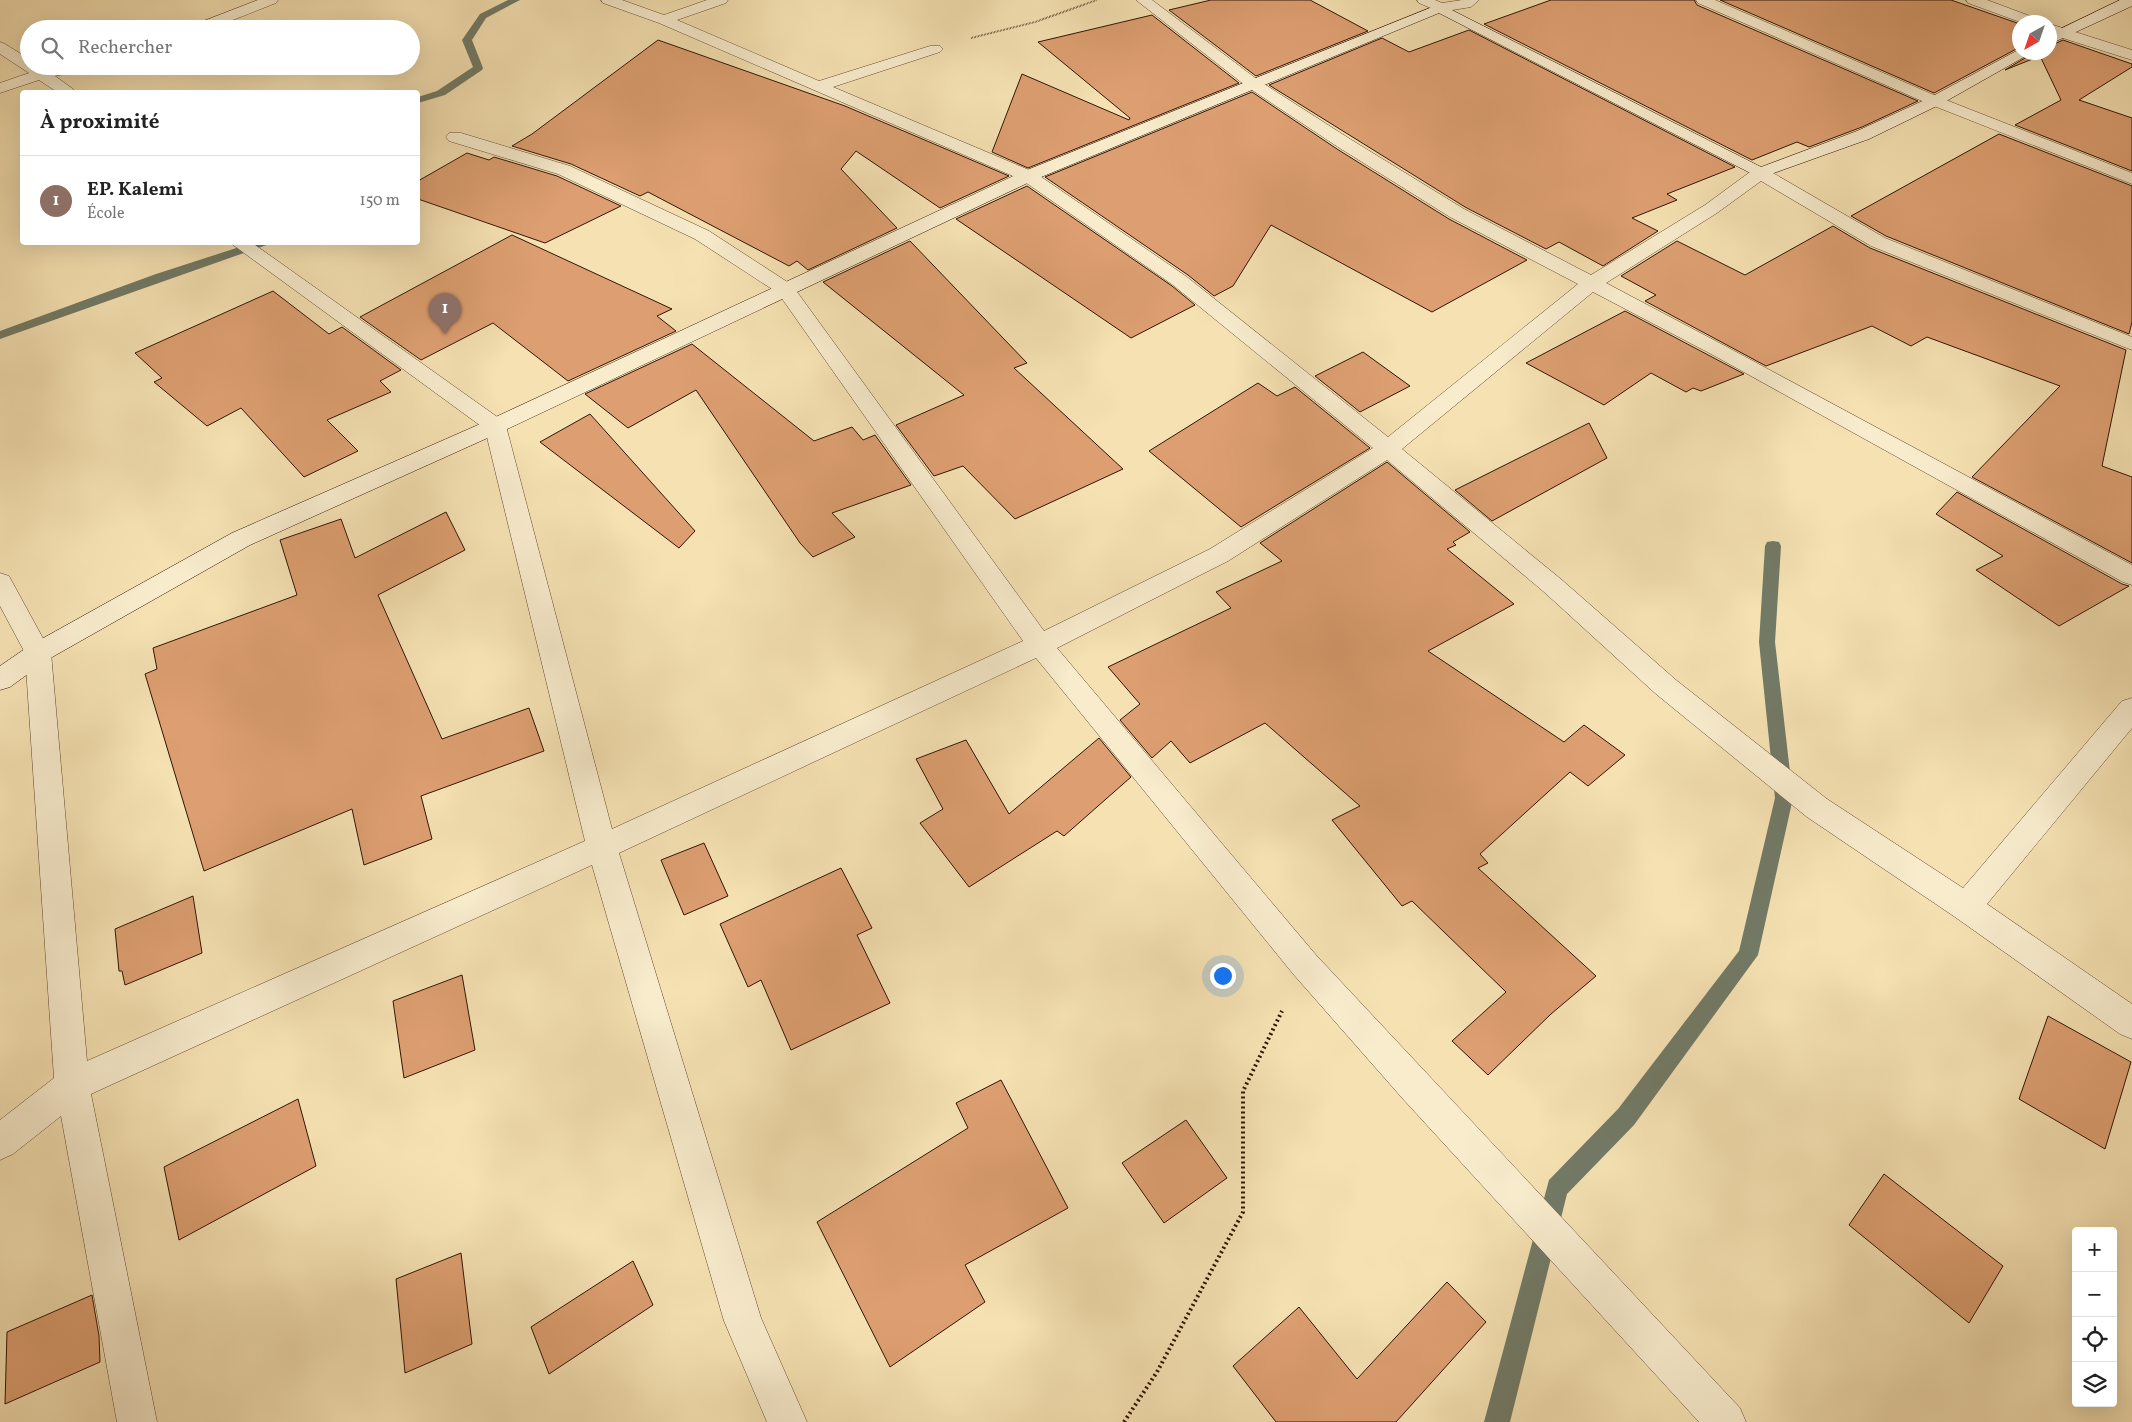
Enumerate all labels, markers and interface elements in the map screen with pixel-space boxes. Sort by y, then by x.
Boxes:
north arrow [2012,15,2057,60]
search box [20,20,420,75]
icon: search [38,34,66,62]
text: Rechercher [78,35,172,61]
text: À proximité [40,108,159,137]
text: EP. Kalemi [87,177,184,203]
text: 1 [53,190,59,212]
text: 150 m [359,190,400,212]
text: École [87,203,125,225]
pin: 1 [429,293,461,334]
your location [1210,963,1236,989]
map controls [2072,1227,2117,1407]
button: + [2072,1227,2117,1272]
button: − [2072,1272,2117,1317]
button: locate [2072,1317,2117,1362]
button: layers [2072,1362,2117,1407]

